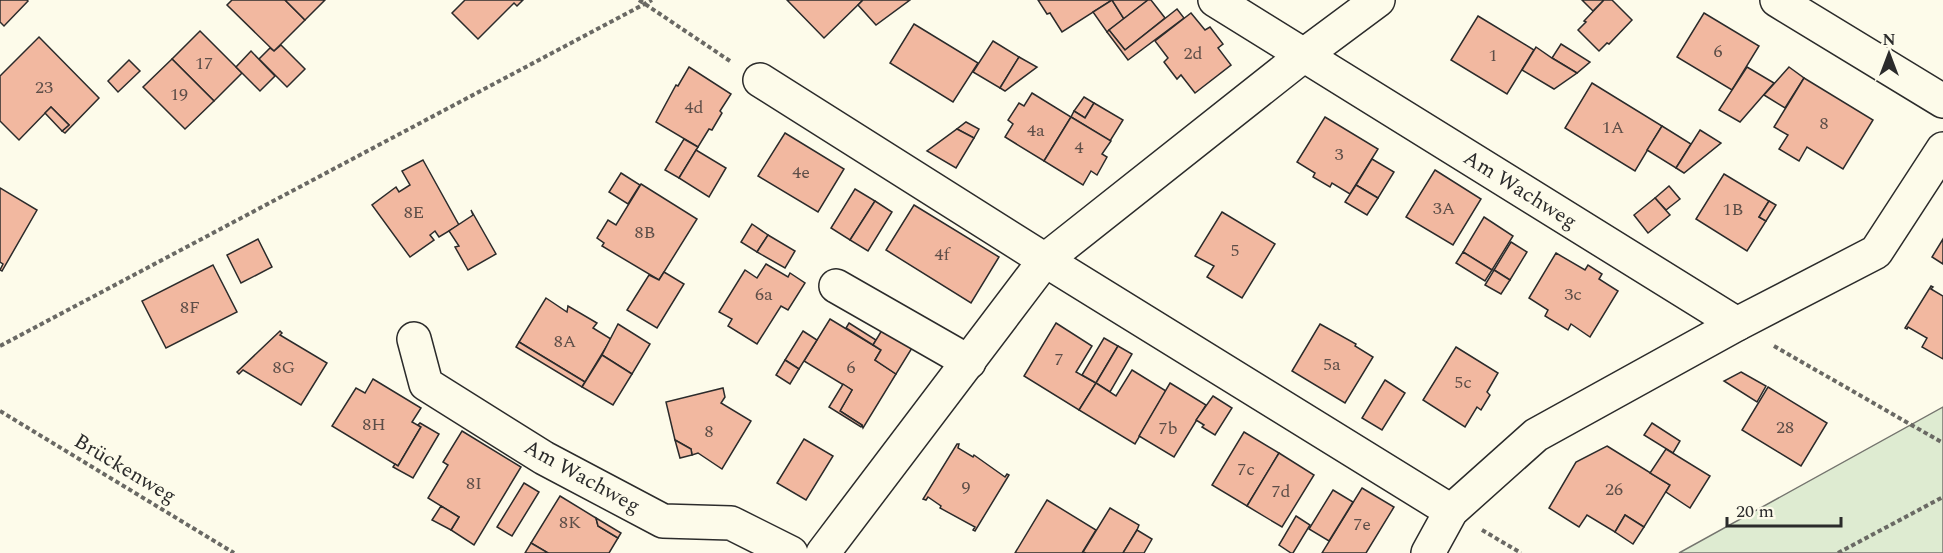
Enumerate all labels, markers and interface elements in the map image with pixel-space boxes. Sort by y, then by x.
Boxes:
north arrow [1859,24,1919,84]
text: N [1882,28,1896,52]
house number: 6 [1714,38,1723,65]
house number: 2d [1183,40,1203,67]
house number: 1 [1489,42,1498,69]
house number: 17 [195,50,213,77]
house number: 23 [35,74,53,101]
house number: 19 [170,81,188,108]
house number: 4d [684,94,704,121]
house number: 8 [1820,110,1829,137]
house number: 1A [1602,114,1624,141]
house number: 4a [1027,117,1045,144]
house number: 4 [1075,134,1084,161]
house number: 3 [1335,141,1344,168]
street label: Am Wachweg [1457,142,1583,238]
house number: 4e [792,159,810,186]
house number: 3A [1433,195,1455,222]
house number: 1B [1723,196,1743,223]
house number: 8E [404,199,424,226]
house number: 8B [635,219,655,246]
house number: 5 [1231,237,1240,264]
house number: 4f [934,241,951,268]
house number: 6a [755,281,773,308]
house number: 3c [1564,281,1582,308]
house number: 8F [180,294,200,321]
house number: 8A [554,328,576,355]
house number: 7 [1055,346,1064,373]
house number: 5a [1323,351,1341,378]
house number: 8G [273,354,295,381]
house number: 6 [847,354,856,381]
house number: 5c [1454,369,1472,396]
house number: 8H [362,411,386,438]
house number: 28 [1776,414,1794,441]
house number: 7b [1158,415,1178,442]
house number: 8 [705,418,714,445]
street label: Brückenweg [68,426,182,512]
street label: Am Wachweg [518,432,646,522]
house number: 7c [1237,456,1255,483]
house number: 8I [466,470,482,497]
house number: 9 [962,474,971,501]
house number: 26 [1605,476,1623,503]
house number: 7d [1271,478,1291,505]
scale bar [1727,490,1841,528]
text: 20 m [1736,498,1774,525]
house number: 8K [559,509,581,536]
house number: 7e [1353,511,1371,538]

